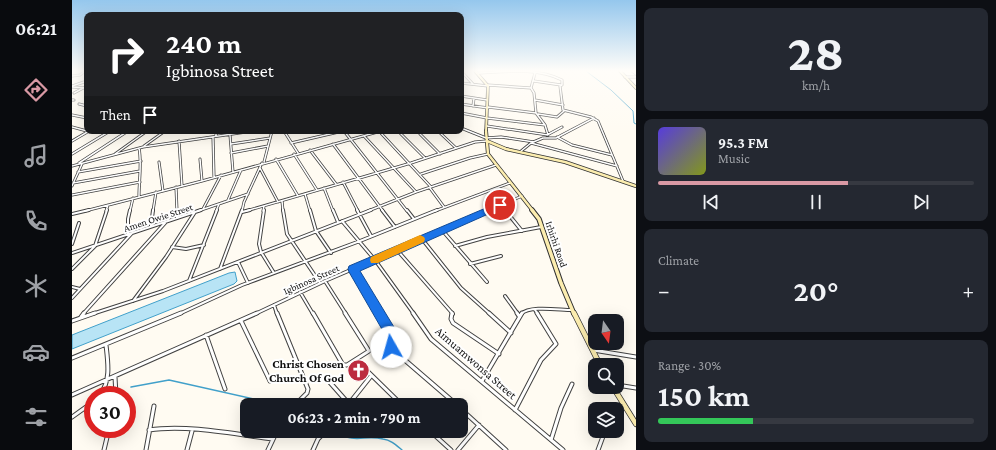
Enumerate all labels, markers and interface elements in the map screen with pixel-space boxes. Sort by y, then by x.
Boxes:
text: 06:21 [15,19,57,39]
text: 28 [788,23,844,81]
icon: right [100,28,152,80]
text: 240 m [166,28,241,59]
text: Igbinosa Street [166,61,274,81]
icon: directions [22,76,50,104]
text: km/h [802,78,830,93]
icon: arrive [139,104,161,126]
text: Then [100,107,131,123]
text: 95.3 FM [718,135,769,151]
icon: music [22,142,50,170]
text: Music [718,151,750,166]
pin [483,188,517,222]
icon: previous [700,191,722,213]
icon: pause [805,191,827,213]
icon: next [910,191,932,213]
icon: arrive [489,194,511,216]
street label: Amen Owie Street [122,201,195,234]
icon: phone [22,207,50,235]
street label: Irhirhi Road [543,220,570,269]
text: Climate [658,253,699,268]
street label: Igbinosa Street [282,262,341,297]
icon: climate [22,272,50,300]
text: 20° [793,274,839,307]
text: − [658,278,670,303]
text: + [962,278,974,303]
north arrow [588,314,624,350]
map controls [588,314,624,438]
street label: Aimuamwonsa Street [433,324,520,403]
position arrow [370,326,412,368]
icon: car [22,338,50,366]
place label: Christ Chosen Church Of God [269,357,344,385]
church icon: Christ Chosen Church Of God [346,358,372,384]
button: search [588,358,624,394]
text: Range · 30% [658,358,721,373]
text: 150 km [658,379,750,412]
speed limit sign: 30 [84,386,136,438]
button: layers [588,402,624,438]
icon: filters [22,403,50,431]
text: 06:23 · 2 min · 790 m [287,410,421,426]

